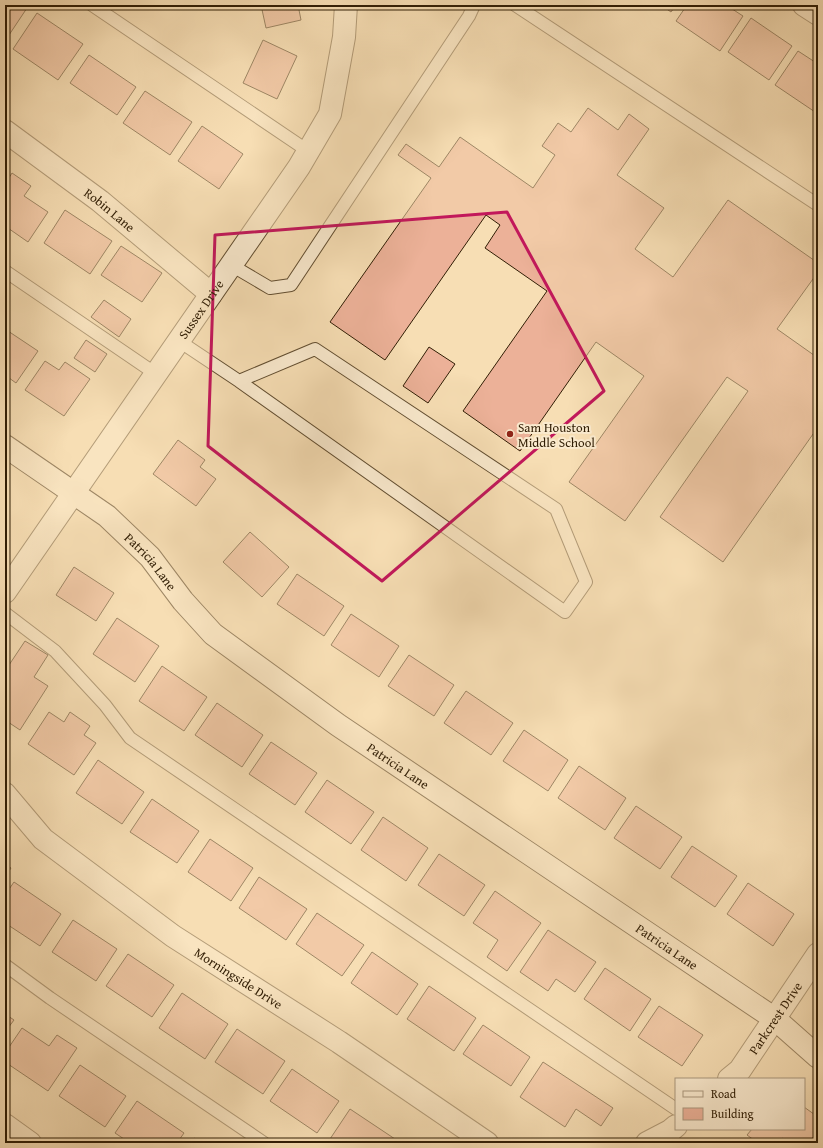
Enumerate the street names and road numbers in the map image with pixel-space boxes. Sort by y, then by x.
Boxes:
street label: Robin Lane [80,183,139,236]
street label: Sussex Drive [174,276,228,343]
street label: Patricia Lane [120,529,181,595]
street label: Patricia Lane [363,738,433,794]
street label: Patricia Lane [632,919,702,975]
street label: Morningside Drive [191,943,286,1014]
street label: Parkcrest Drive [744,978,807,1058]

